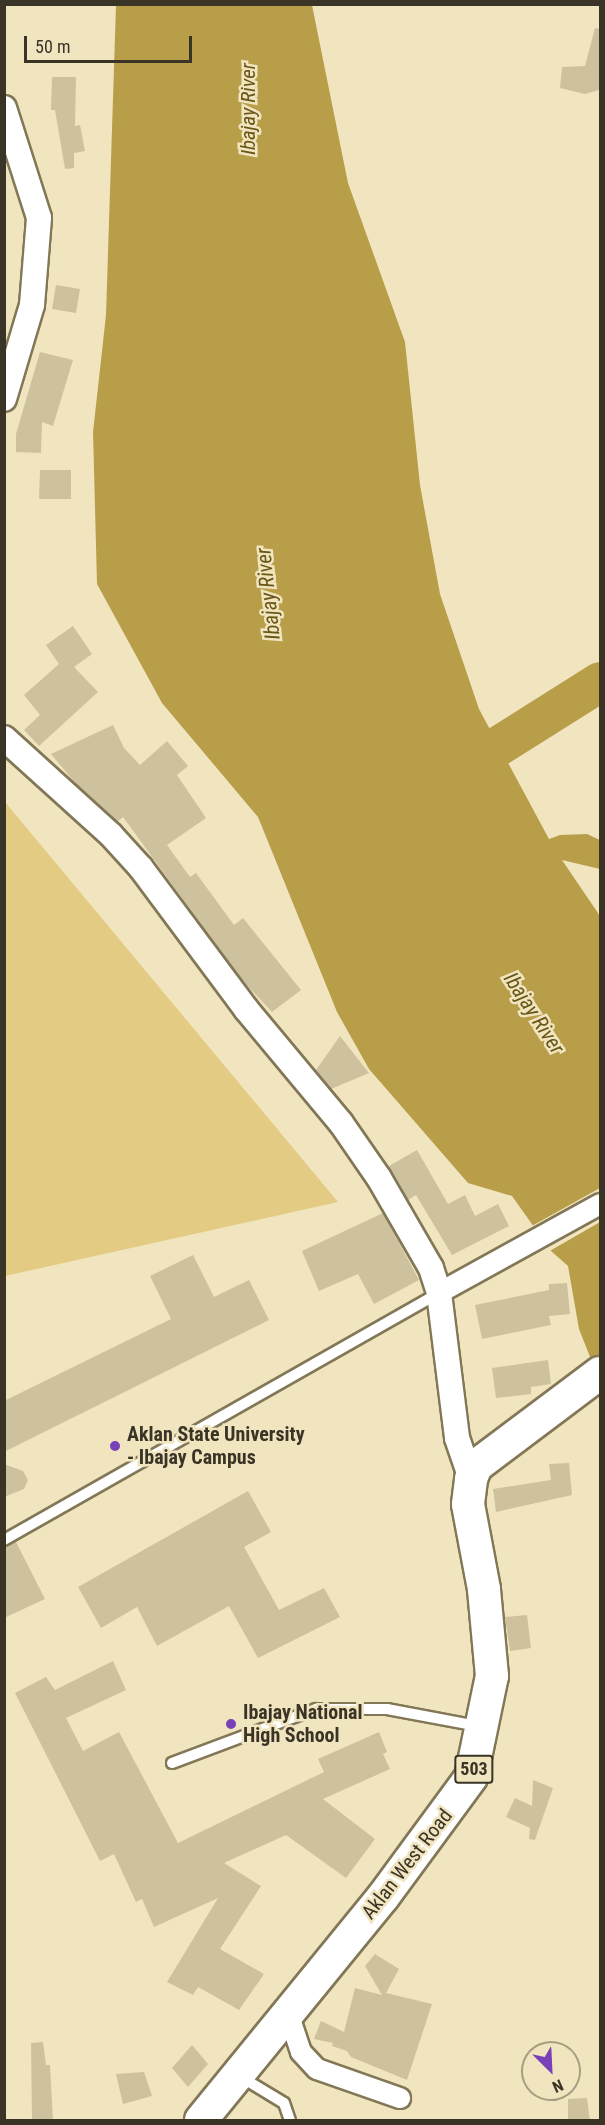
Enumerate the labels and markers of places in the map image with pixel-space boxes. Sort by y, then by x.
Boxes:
place label: Aklan State University - Ibajay Campus [127,1422,305,1469]
marker: Aklan State University - Ibajay Campus [108,1439,122,1453]
place label: Ibajay National High School [243,1700,363,1747]
marker: Ibajay National High School [224,1717,238,1731]

